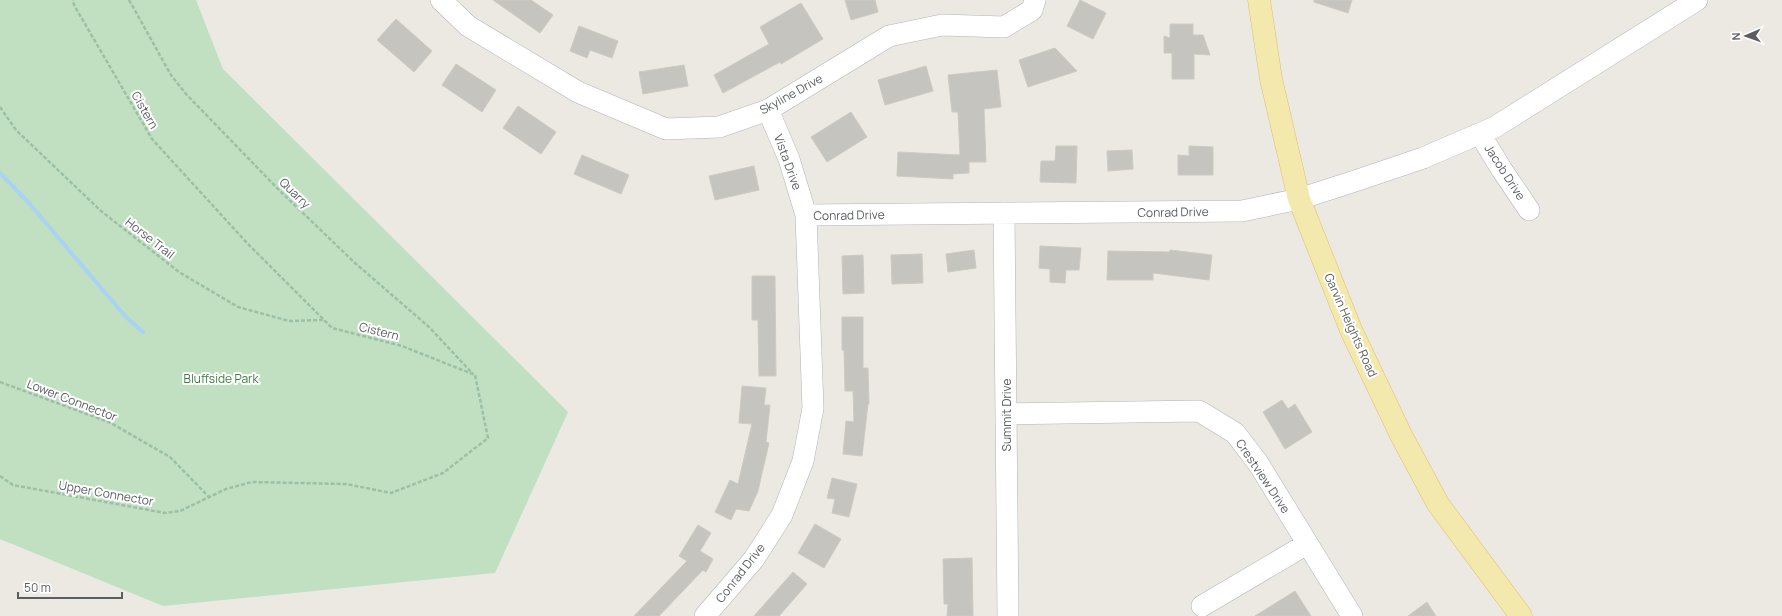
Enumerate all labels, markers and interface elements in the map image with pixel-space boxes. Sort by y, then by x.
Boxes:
north arrow [1726,16,1766,56]
text: N [1728,32,1743,41]
street label: Skyline Drive [756,70,826,118]
street label: Cistern [127,88,163,132]
street label: Vista Drive [770,132,806,192]
street label: Jacob Drive [1481,141,1529,203]
street label: Quarry [276,174,315,213]
street label: Conrad Drive [1137,203,1209,221]
street label: Conrad Drive [813,206,885,224]
street label: Horse Trail [122,213,178,263]
street label: Garvin Heights Road [1320,270,1382,380]
street label: Cistern [357,318,401,344]
park label: Bluffside Park [184,370,259,387]
street label: Lower Connector [24,375,120,425]
street label: Summit Drive [998,379,1015,451]
street label: Crestview Drive [1232,435,1294,517]
street label: Upper Connector [57,476,155,510]
street label: Conrad Drive [711,540,769,606]
scale bar [18,574,122,600]
text: 50 m [24,579,51,596]

